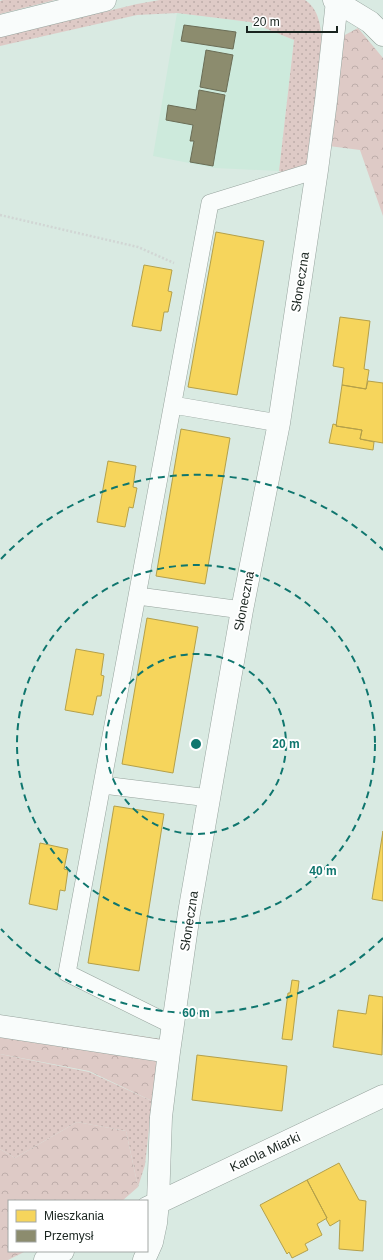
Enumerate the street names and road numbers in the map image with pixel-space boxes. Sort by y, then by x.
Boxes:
street label: Słoneczna [288,250,312,313]
street label: Słoneczna [231,569,257,632]
street label: Słoneczna [177,889,201,952]
street label: Karola Miarki [227,1129,303,1175]

